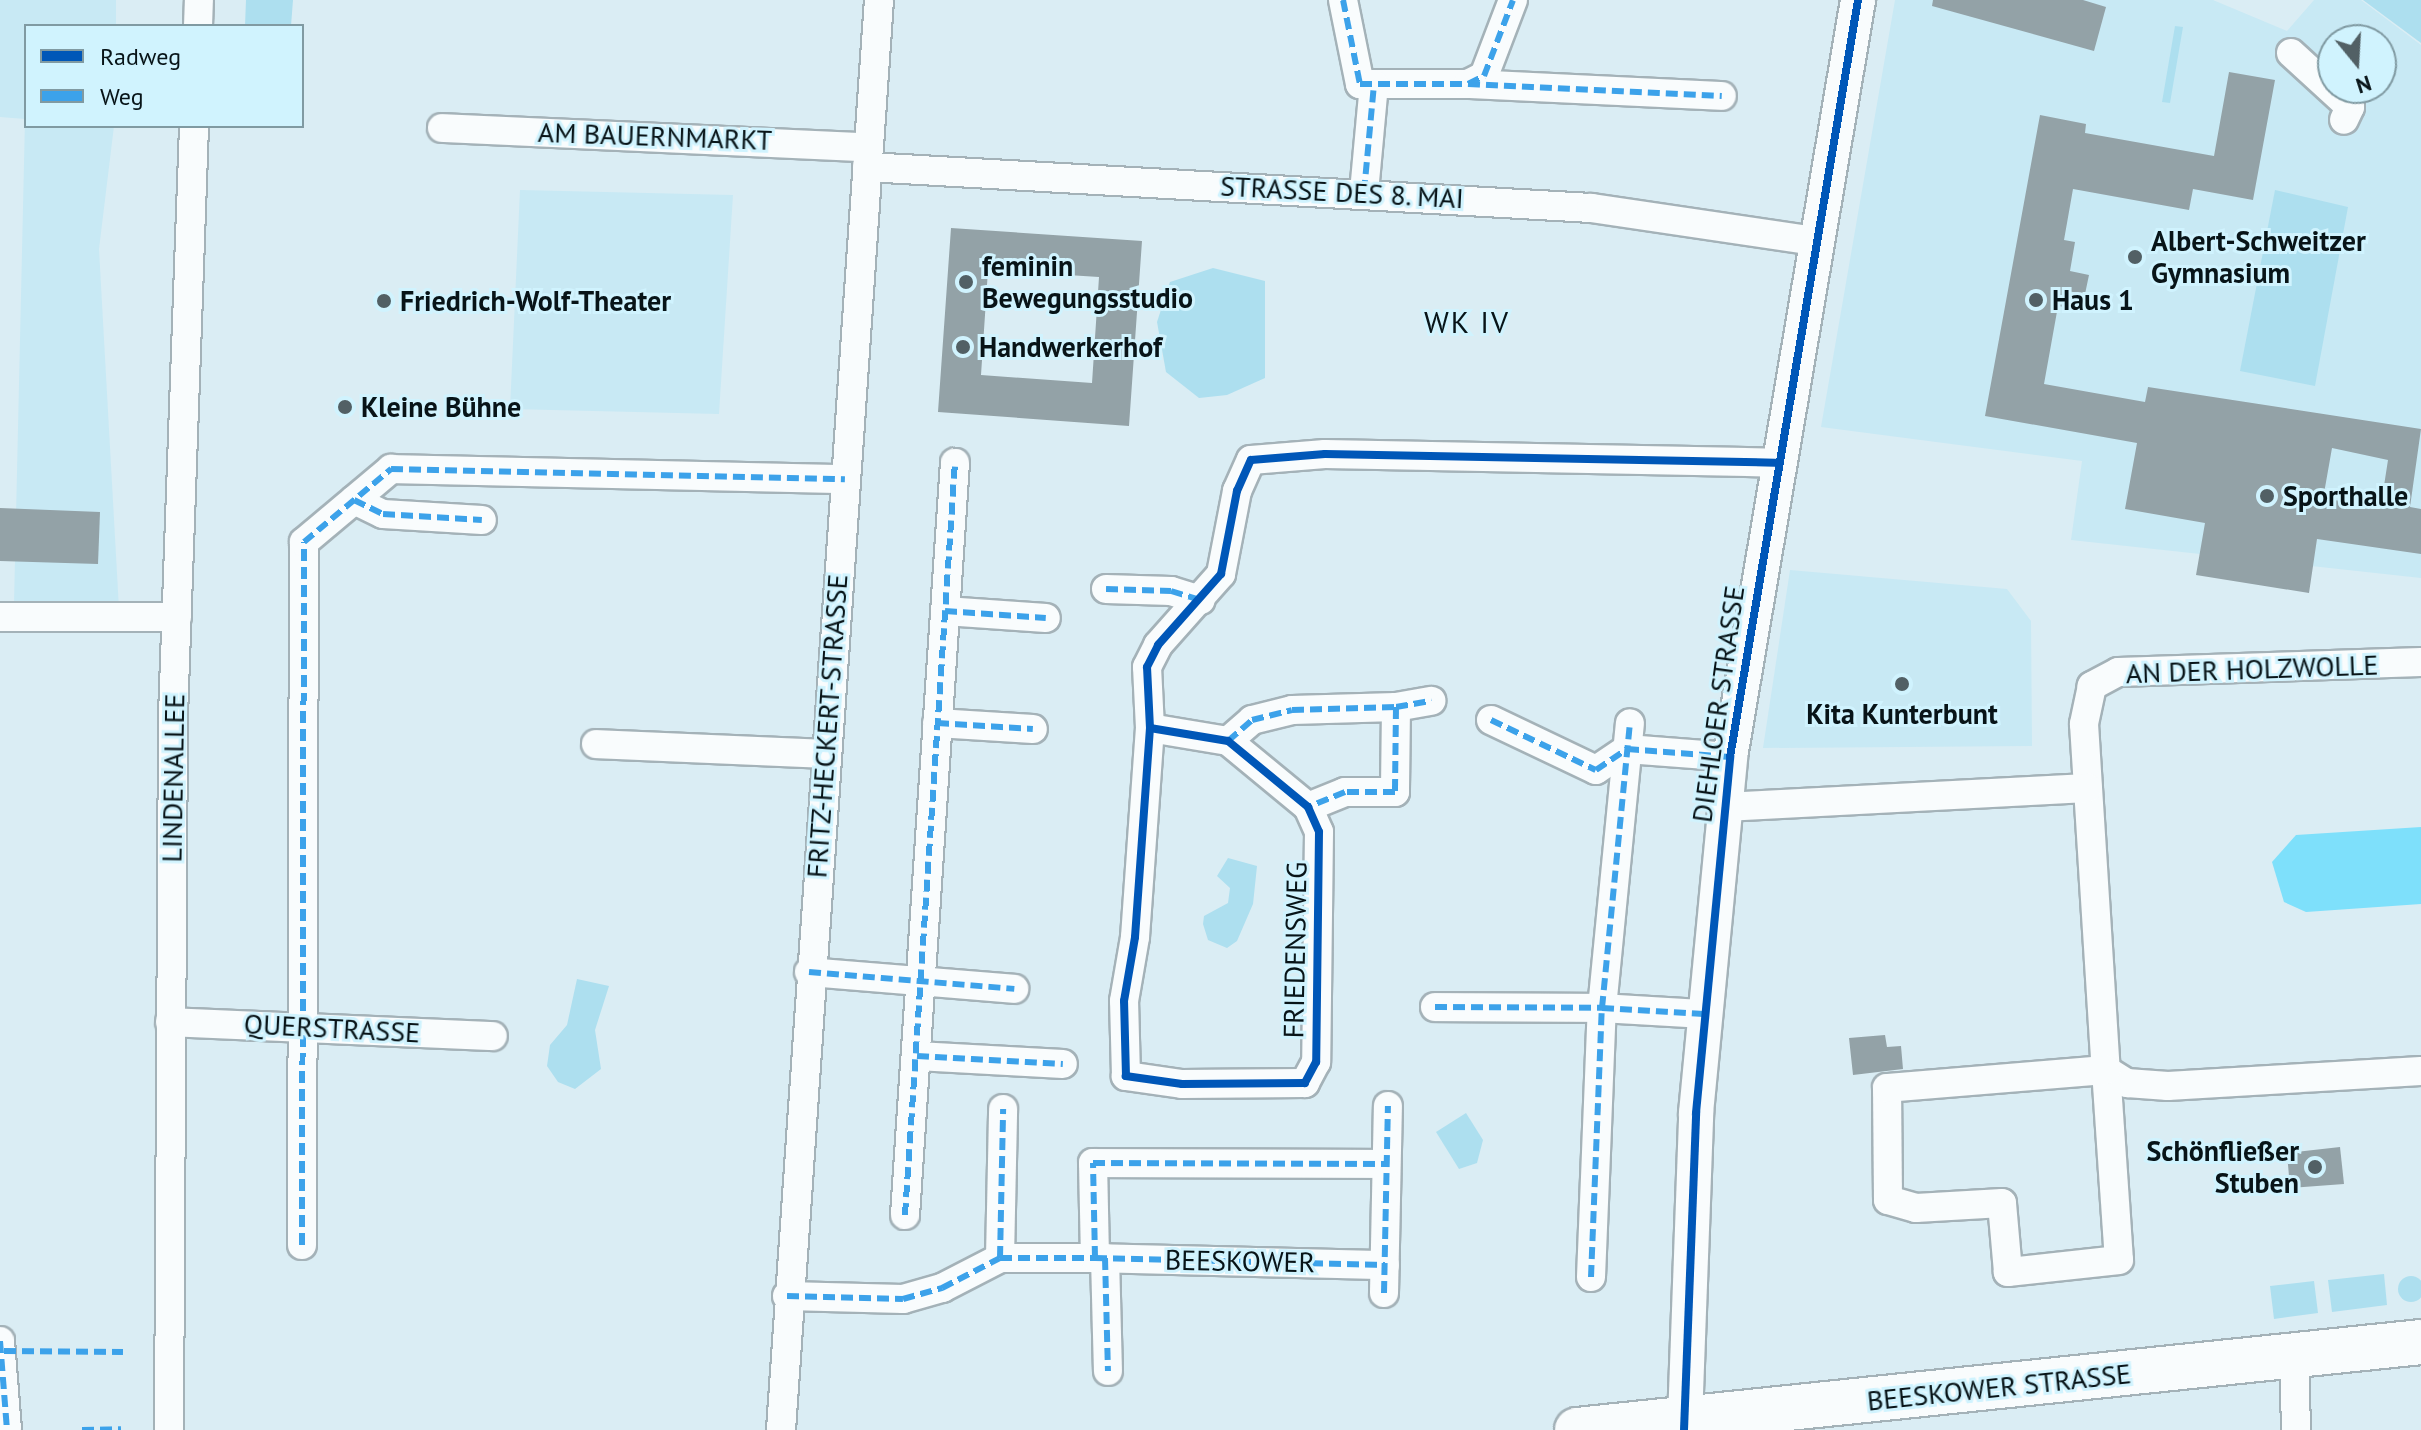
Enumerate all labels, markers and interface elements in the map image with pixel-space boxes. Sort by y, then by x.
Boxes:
legend [24,24,304,128]
north arrow [2317,24,2397,104]
text: Radweg [100,41,181,72]
text: N [2353,69,2375,100]
text: Weg [100,81,144,112]
street label: AM BAUERNMARKT [537,115,773,157]
street label: STRASSE DES 8. MAI [1218,169,1466,215]
place label: Albert-Schweitzer Gymnasium [2151,224,2366,290]
marker: Albert-Schweitzer Gymnasium [2126,248,2144,266]
place label: feminin Bewegungsstudio [982,249,1193,315]
marker: feminin Bewegungsstudio [957,273,975,291]
place label: Haus 1 [2052,283,2134,317]
place label: Friedrich-Wolf-Theater [400,284,671,318]
marker: Haus 1 [2027,291,2045,309]
marker: Friedrich-Wolf-Theater [375,292,393,310]
district label: WK IV [1424,304,1510,340]
place label: Handwerkerhof [979,330,1162,364]
marker: Handwerkerhof [954,338,972,356]
place label: Kleine Bühne [361,390,521,424]
marker: Kleine Bühne [336,398,354,416]
place label: Sporthalle [2283,479,2408,513]
marker: Sporthalle [2258,487,2276,505]
street label: FRITZ-HECKERT-STRASSE [800,573,854,879]
street label: DIEHLOER STRASSE [1685,583,1751,825]
street label: AN DER HOLZWOLLE [2125,648,2379,690]
marker: Kita Kunterbunt [1893,675,1911,693]
street label: LINDENALLEE [155,693,191,863]
place label: Kita Kunterbunt [1806,697,1998,731]
street label: FRIEDENSWEG [1277,861,1313,1039]
street label: QUERSTRASSE [243,1007,421,1049]
place label: Schönfließer Stuben [2146,1134,2299,1200]
marker: Schönfließer Stuben [2306,1158,2324,1176]
street label: BEESKOWER [1165,1243,1315,1279]
street label: BEESKOWER STRASSE [1865,1356,2133,1418]

